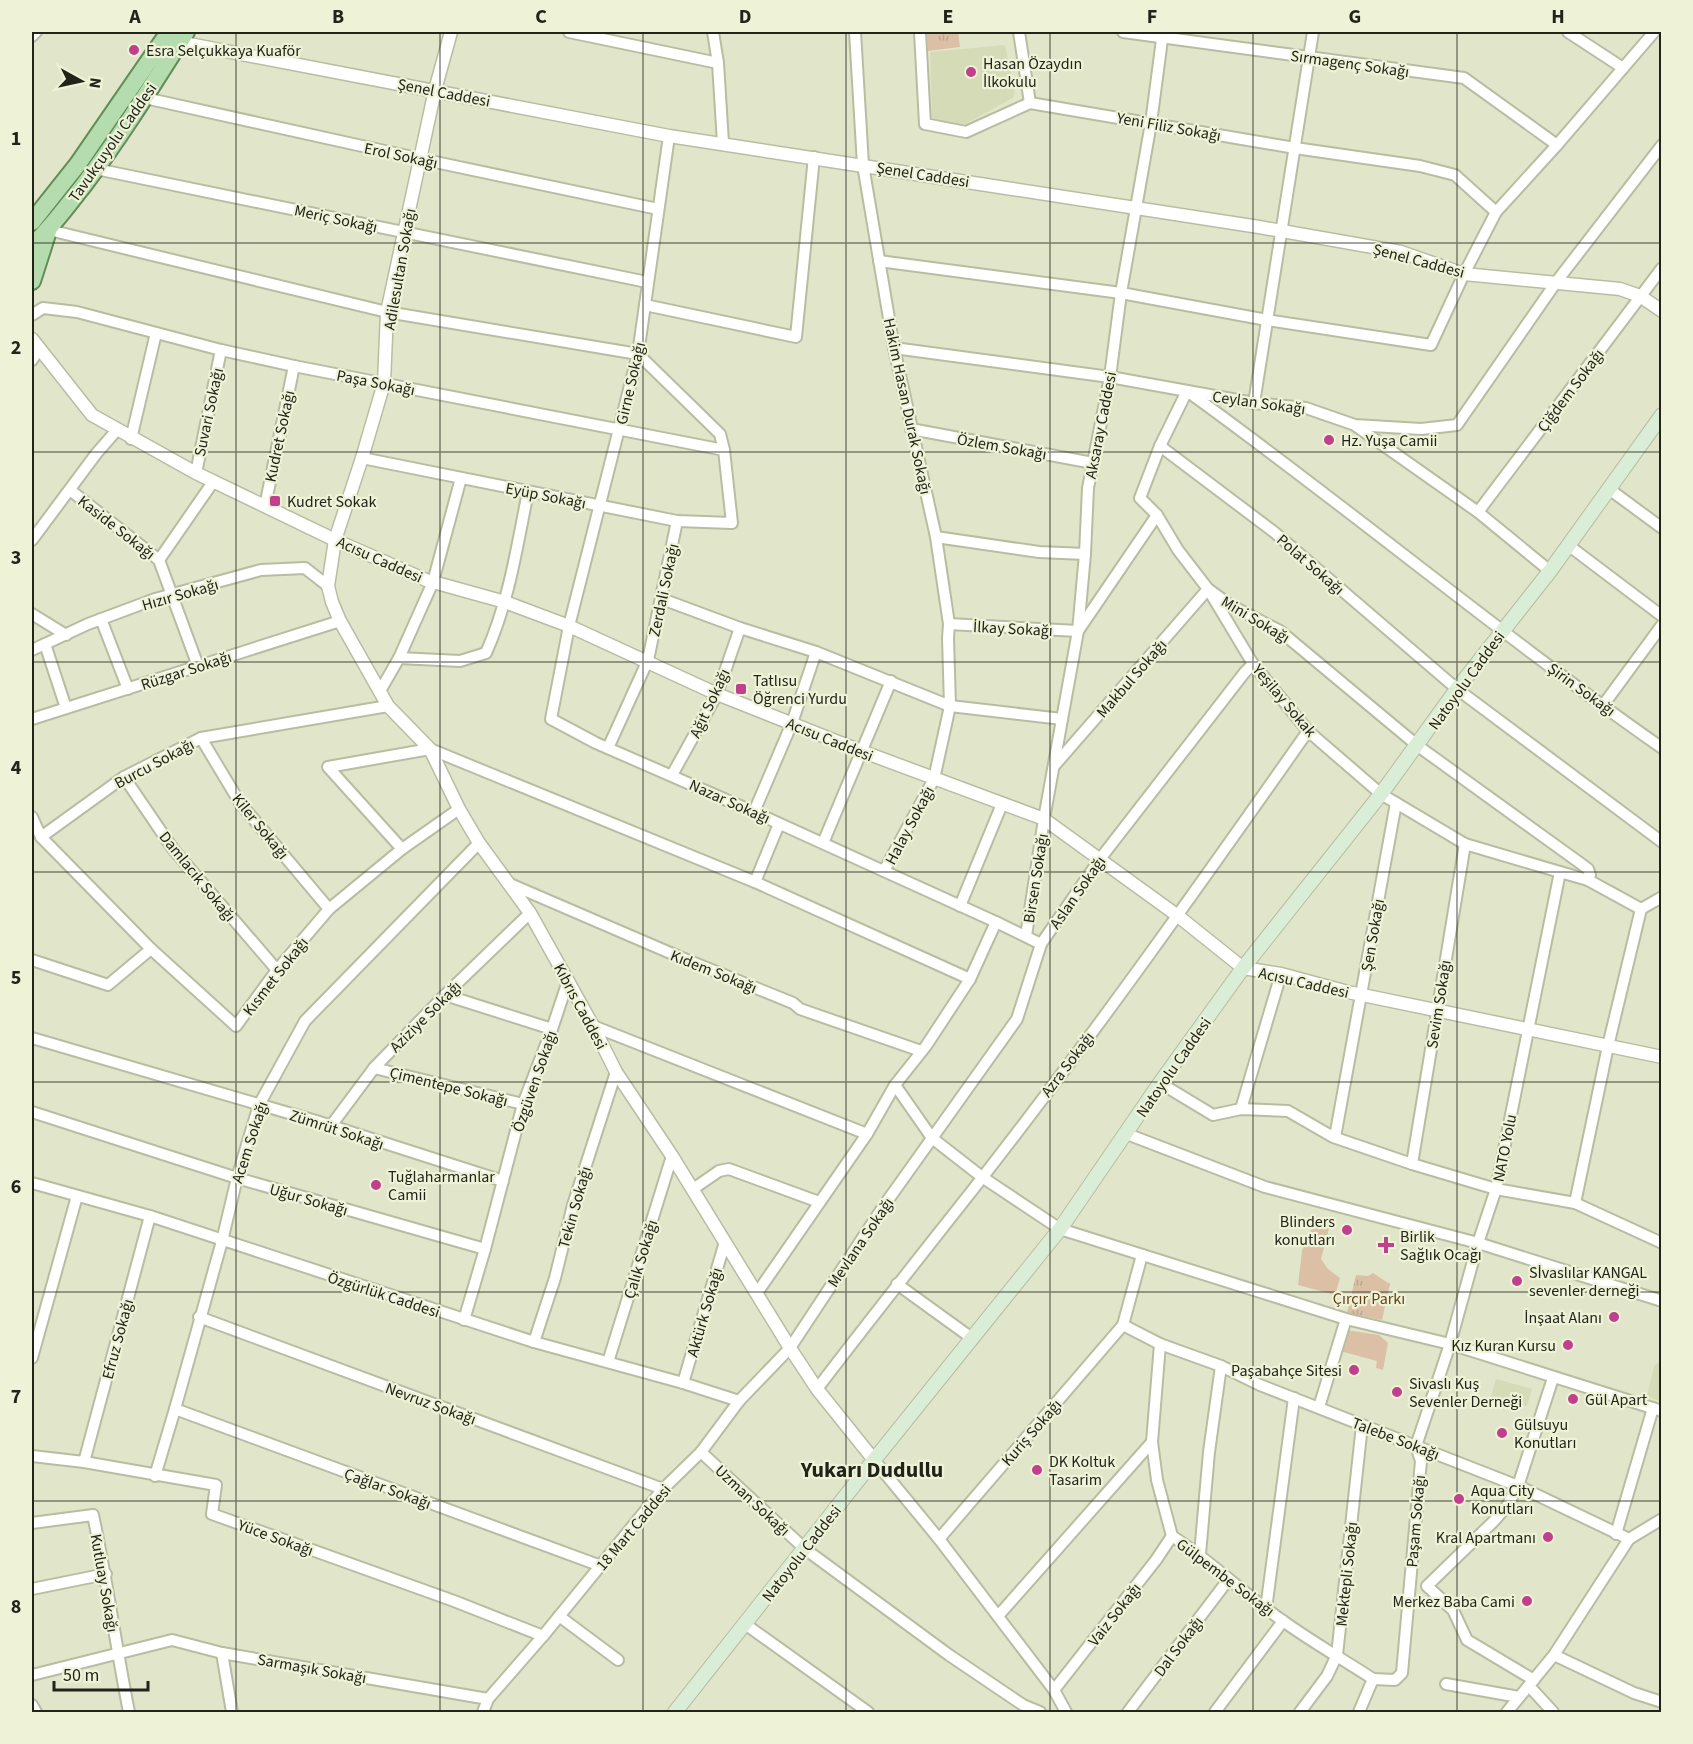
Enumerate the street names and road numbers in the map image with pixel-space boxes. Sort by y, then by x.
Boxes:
street label: Sırmagenç Sokağı [1289,45,1411,83]
street label: Şenel Caddesi [396,73,492,113]
street label: Tavukçuyolu Caddesi [63,79,162,207]
street label: Yeni Filiz Sokağı [1114,107,1223,147]
street label: Erol Sokağı [362,137,440,175]
street label: Şenel Caddesi [875,157,971,193]
street label: Meriç Sokağı [292,199,379,239]
street label: Adilesultan Sokağı [378,207,422,332]
street label: Şenel Caddesi [1371,238,1467,284]
street label: Hakim Hasan Durak Sokağı [878,316,936,497]
street label: Girne Sokağı [611,340,651,427]
street label: Çiğdem Sokağı [1532,344,1609,437]
street label: Paşa Sokağı [335,365,417,401]
street label: Suvari Sokağı [189,366,229,459]
street label: Aksaray Caddesi [1080,370,1122,481]
street label: Ceylan Sokağı [1211,386,1307,420]
street label: Kudret Sokağı [260,388,300,484]
street label: Özlem Sokağı [955,428,1048,466]
street label: Eyüp Sokağı [504,477,588,515]
street label: Kaside Sokağı [73,490,160,565]
street label: Polat Sokağı [1272,529,1349,600]
street label: Acısu Caddesi [333,531,426,589]
street label: Zerdali Sokağı [643,542,685,639]
street label: Hızır Sokağı [139,574,221,616]
street label: Mini Sokağı [1217,591,1294,649]
street label: İlkay Sokağı [973,616,1053,642]
street label: Natoyolu Caddesi [1423,627,1510,735]
street label: Makbul Sokağı [1091,635,1172,723]
street label: Rüzgar Sokağı [138,646,234,696]
street label: Şirin Sokağı [1543,658,1620,722]
street label: Yeşilay Sokak [1246,659,1321,742]
street label: Ağıt Sokağı [684,665,736,742]
street label: Acısu Caddesi [783,712,876,767]
street label: Burcu Sokağı [111,734,198,794]
street label: Nazar Sokağı [686,774,774,830]
street label: Halay Sokağı [880,782,940,869]
street label: Kiler Sokağı [227,789,294,864]
street label: Damlacık Sokağı [154,827,241,927]
street label: Birsen Sokağı [1018,832,1054,925]
street label: Aslan Sokağı [1044,851,1111,934]
street label: Şen Sokağı [1356,897,1390,973]
street label: Kısmet Sokağı [238,933,314,1021]
street label: Kıdem Sokağı [667,945,760,999]
street label: Sevim Sokağı [1421,958,1457,1050]
street label: Kıbrıs Caddesi [548,959,612,1054]
street label: Acısu Caddesi [1256,962,1351,1004]
street label: Aziziye Sokağı [385,976,467,1058]
street label: Natoyolu Caddesi [1131,1013,1217,1122]
street label: Özgüven Sokağı [507,1027,563,1135]
street label: Azra Sokağı [1036,1027,1100,1102]
street label: Çimentepe Sokağı [387,1062,510,1112]
street label: Acem Sokağı [226,1098,274,1186]
street label: Zümrüt Sokağı [287,1104,387,1156]
street label: NATO Yolu [1488,1112,1522,1184]
street label: Tekin Sokağı [553,1164,597,1251]
street label: Uğur Sokağı [267,1178,351,1222]
street label: Mevlana Sokağı [823,1193,899,1292]
street label: Çalık Sokağı [619,1217,663,1301]
street label: Aktürk Sokağı [682,1265,728,1360]
street label: Özgürlük Caddesi [325,1266,443,1323]
street label: Efruz Sokağı [97,1297,139,1382]
street label: Nevruz Sokağı [382,1377,479,1431]
street label: Kuriş Sokağı [996,1394,1067,1471]
street label: Talebe Sokağı [1348,1412,1443,1466]
street label: Uzman Sokağı [710,1460,795,1541]
street label: Çağlar Sokağı [341,1463,434,1515]
street label: Paşam Sokağı [1401,1474,1431,1568]
street label: 18 Mart Caddesi [591,1480,676,1576]
street label: Natoyolu Caddesi [757,1501,847,1607]
street label: Yüce Sokağı [234,1514,317,1562]
street label: Mektepli Sokağı [1331,1521,1363,1628]
street label: Kutluay Sokağı [85,1532,124,1634]
street label: Gülpembe Sokağı [1172,1534,1279,1622]
street label: Vaiz Sokağı [1083,1578,1147,1651]
street label: Dal Sokağı [1149,1612,1209,1681]
street label: Sarmaşık Sokağı [256,1649,368,1689]

